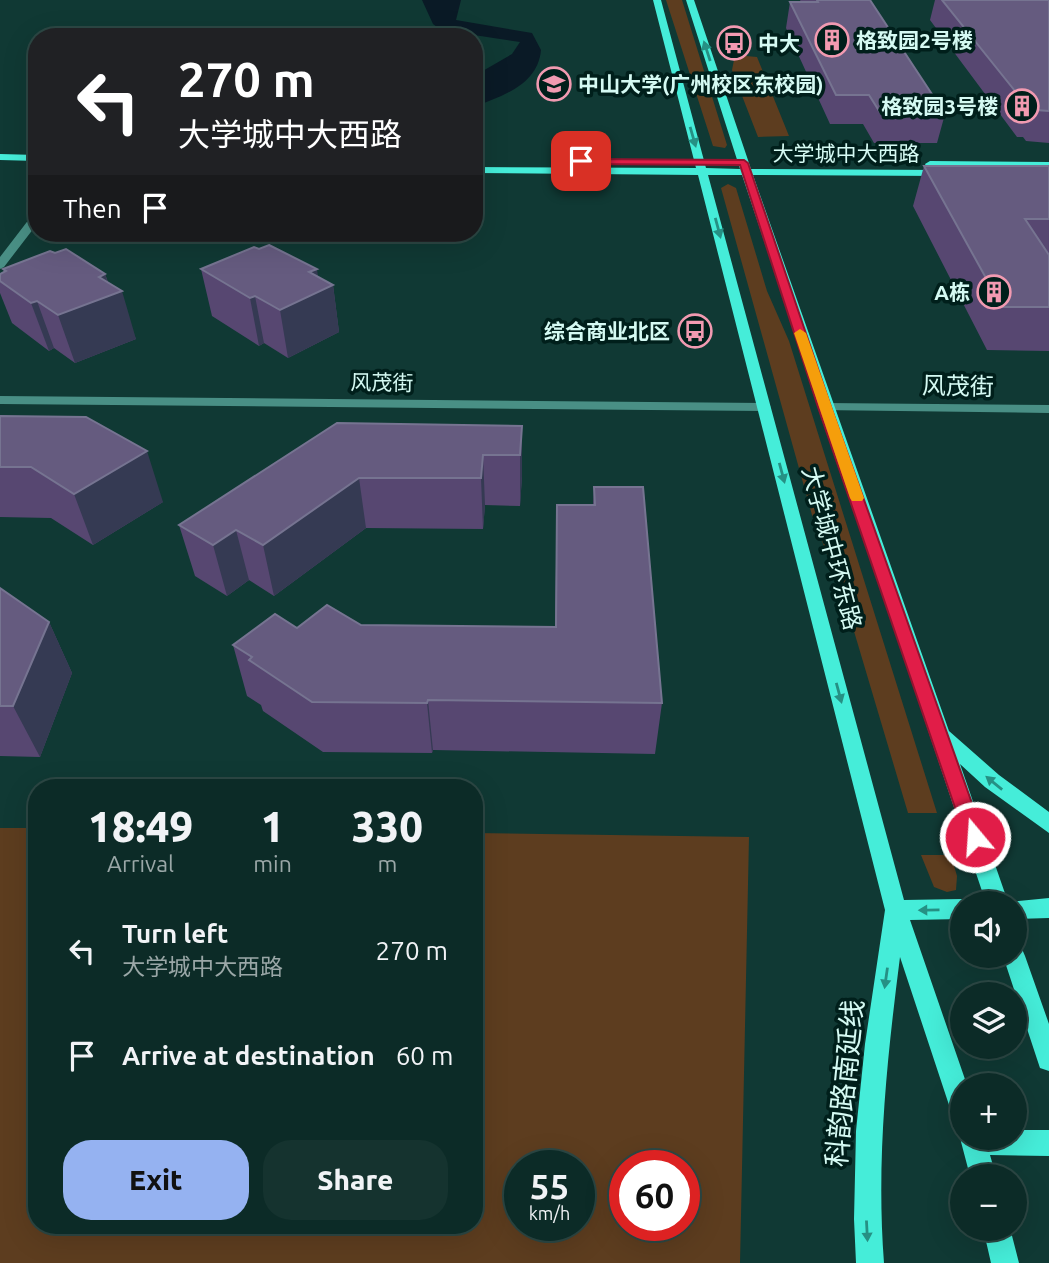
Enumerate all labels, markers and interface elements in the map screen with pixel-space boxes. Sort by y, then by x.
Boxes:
building icon: 格致园2号楼 [813,21,851,59]
bus stop icon: 中大 [715,24,753,62]
place label: 格致园2号楼 [856,28,973,52]
place label: 中大 [758,31,800,55]
one-way arrow [702,40,712,61]
text: 270 m [178,51,315,106]
icon: left [63,56,154,147]
school or university icon: 中山大学(广州校区东校园) [535,65,573,103]
place label: 中山大学(广州校区东校园) [578,72,824,96]
building icon: 格致园3号楼 [1003,87,1041,125]
place label: 格致园3号楼 [881,94,998,118]
text: 大学城中大西路 [178,116,402,152]
one-way arrow [688,127,698,148]
pin [551,131,611,191]
street label: 大学城中大西路 [773,141,920,165]
icon: arrive [562,142,600,180]
icon: arrive [136,189,174,227]
text: Then [63,194,122,223]
one-way arrow [713,218,723,239]
building icon: A栋 [975,273,1013,311]
place label: A栋 [934,280,970,304]
bus stop icon: 综合商业北区 [676,312,714,350]
place label: 综合商业北区 [544,319,670,343]
street label: 风茂街 [350,369,414,395]
street label: 风茂街 [922,372,994,400]
one-way arrow [777,463,787,484]
street label: 大学城中环东路 [797,463,867,633]
one-way arrow [834,682,845,704]
one-way arrow [986,776,1003,791]
position arrow [938,800,1012,874]
text: 18:49 [88,803,193,850]
text: 1 [261,803,284,850]
text: 330 [352,803,423,850]
text: Arrival [107,851,174,876]
text: min [253,851,292,876]
text: m [377,851,397,876]
map controls [950,891,1027,1241]
button: sound [950,891,1027,968]
one-way arrow [918,904,940,915]
text: Turn left [122,919,228,948]
icon: left [63,932,101,970]
text: 270 m [376,936,448,965]
text: 大学城中大西路 [122,954,283,979]
one-way arrow [881,967,892,989]
button: layers [950,982,1027,1059]
street label: 科韵路南延线 [820,998,868,1168]
icon: arrive [63,1037,101,1075]
text: Arrive at destination [122,1041,375,1070]
text: 60 m [396,1041,453,1070]
button: + [950,1073,1027,1150]
button: Exit [63,1140,249,1220]
button: Share [263,1140,448,1220]
speed limit sign: 60 [609,1150,700,1241]
button: − [950,1164,1027,1241]
text: 55 [530,1166,569,1206]
text: km/h [529,1203,570,1223]
one-way arrow [862,1220,873,1242]

